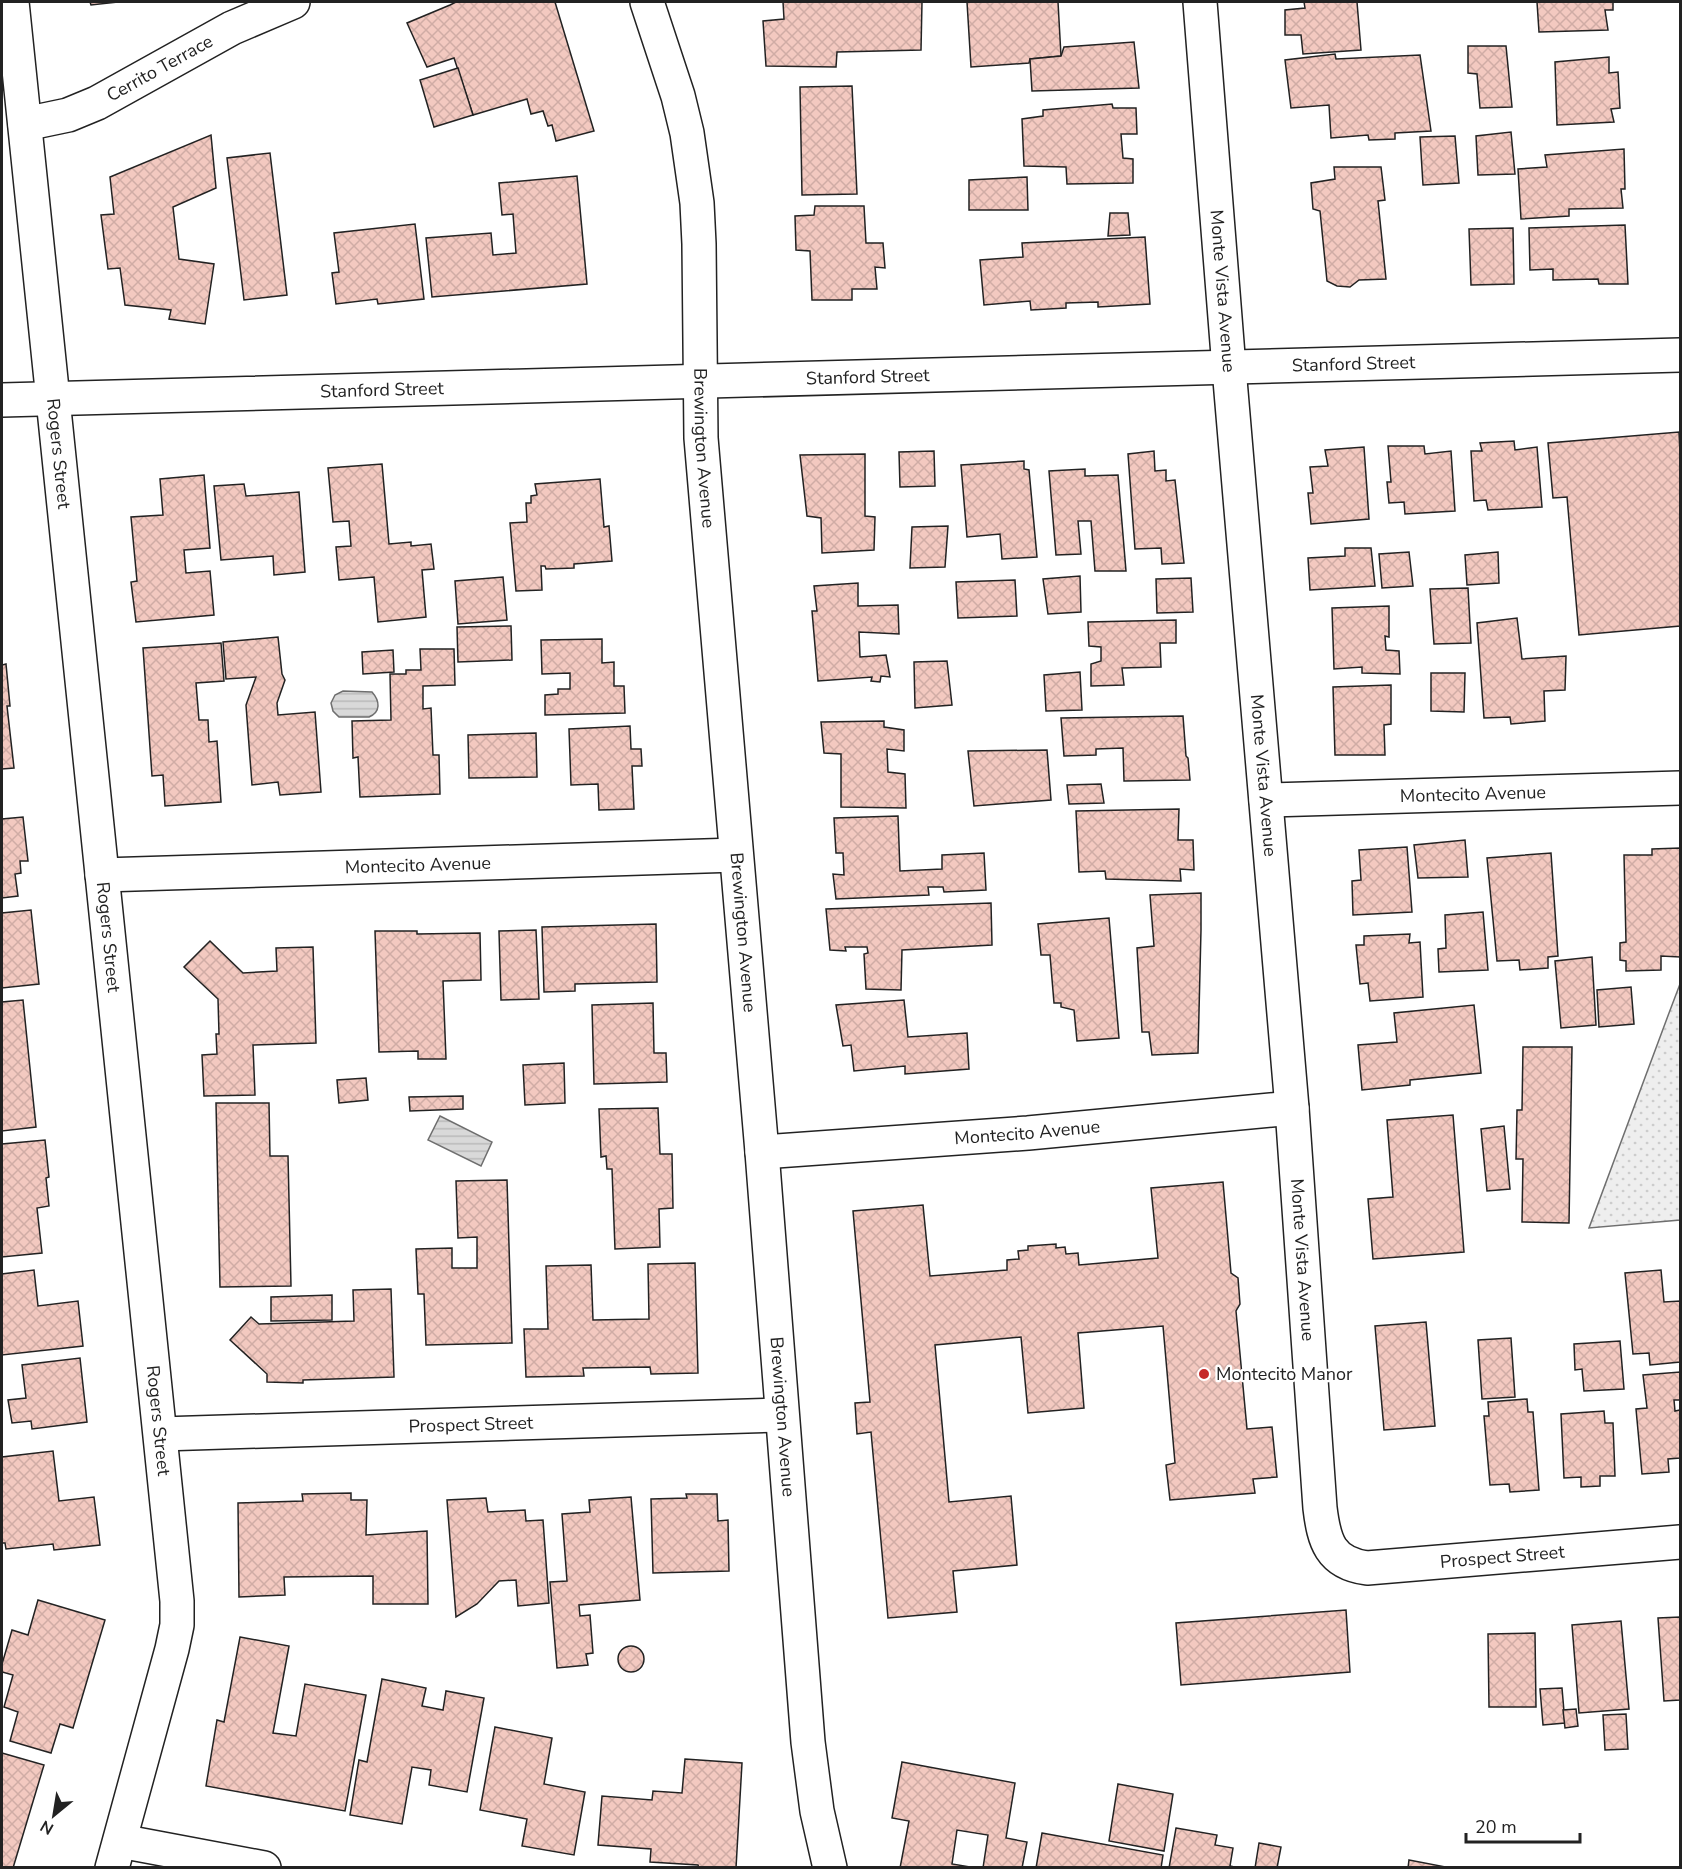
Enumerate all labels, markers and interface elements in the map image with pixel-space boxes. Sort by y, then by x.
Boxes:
street label: Cerrito Terrace [102,29,217,107]
street label: Monte Vista Avenue [1205,209,1241,373]
street label: Stanford Street [1291,350,1416,377]
street label: Stanford Street [806,363,930,390]
street label: Brewington Avenue [688,368,721,529]
street label: Stanford Street [320,376,445,403]
street label: Rogers Street [41,397,76,511]
street label: Monte Vista Avenue [1245,693,1283,858]
street label: Montecito Avenue [1400,780,1546,808]
street label: Montecito Avenue [344,851,491,879]
street label: Brewington Avenue [724,851,762,1013]
street label: Rogers Street [91,881,126,994]
street label: Montecito Avenue [954,1114,1101,1150]
street label: Monte Vista Avenue [1285,1178,1320,1342]
street label: Brewington Avenue [764,1336,801,1498]
place label: Montecito Manor [1216,1362,1353,1386]
street label: Rogers Street [141,1364,176,1478]
marker: Montecito Manor [1197,1367,1211,1381]
street label: Prospect Street [408,1411,534,1438]
street label: Prospect Street [1439,1540,1566,1574]
north arrow [24,1785,84,1845]
scale bar [1466,1806,1580,1844]
text: N [36,1815,58,1840]
text: 20 m [1475,1815,1517,1839]

